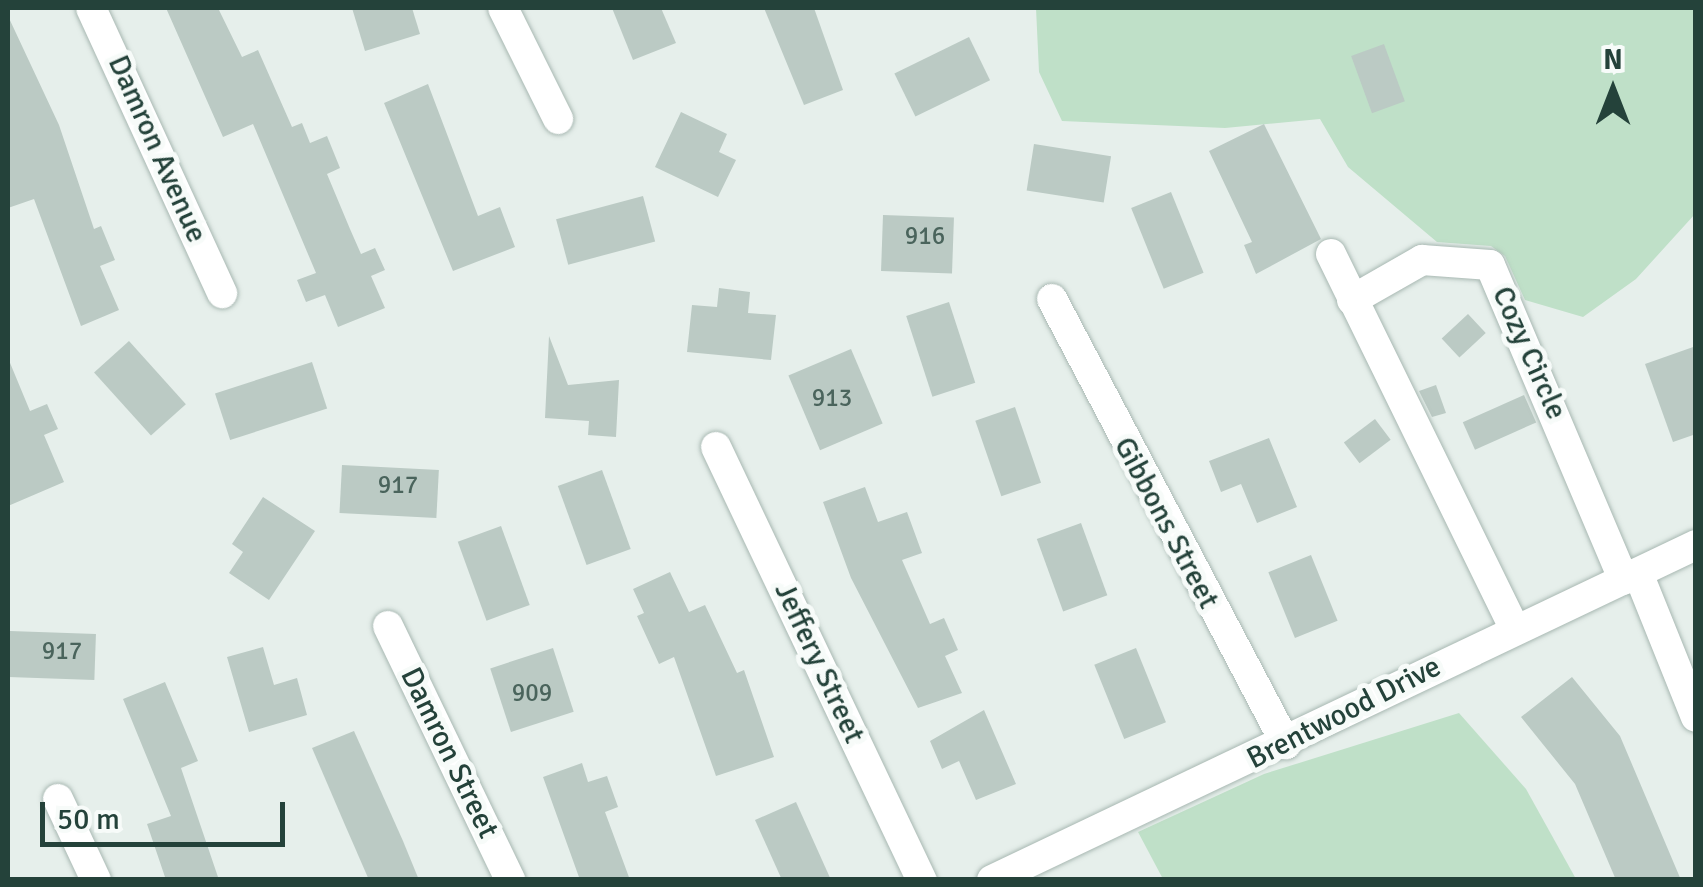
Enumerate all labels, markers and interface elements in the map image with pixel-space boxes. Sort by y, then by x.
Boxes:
north arrow [1563,40,1663,140]
text: N [1603,43,1623,77]
street label: Damron Avenue [100,50,214,248]
house number: 916 [905,221,945,251]
street label: Cozy Circle [1484,281,1574,425]
house number: 913 [812,383,852,413]
street label: Gibbons Street [1106,431,1226,615]
house number: 917 [378,470,418,500]
street label: Jeffery Street [766,577,872,749]
house number: 917 [42,636,82,666]
street label: Brentwood Drive [1241,649,1447,777]
street label: Damron Street [392,662,506,844]
house number: 909 [512,678,552,708]
scale bar [45,782,290,844]
text: 50 m [57,801,120,838]

